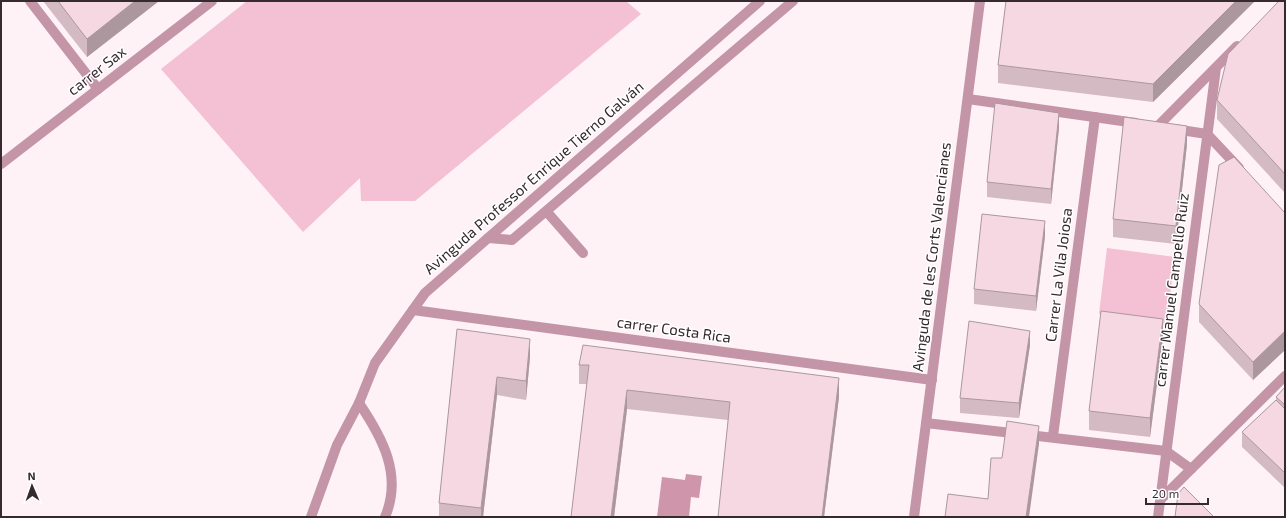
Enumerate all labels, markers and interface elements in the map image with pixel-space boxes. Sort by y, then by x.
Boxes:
street label: carrer Sax [64,42,129,99]
street label: Avinguda Professor Enrique Tierno Galván [420,77,647,277]
street label: Avinguda de les Corts Valencianes [908,141,954,373]
street label: carrer Manuel Campello Ruiz [1150,192,1192,388]
street label: Carrer La Vila Joiosa [1041,207,1075,343]
street label: carrer Costa Rica [616,312,732,346]
north arrow [12,466,52,506]
text: N [27,469,36,482]
scale bar [1146,480,1208,506]
text: 20 m [1152,486,1179,500]

